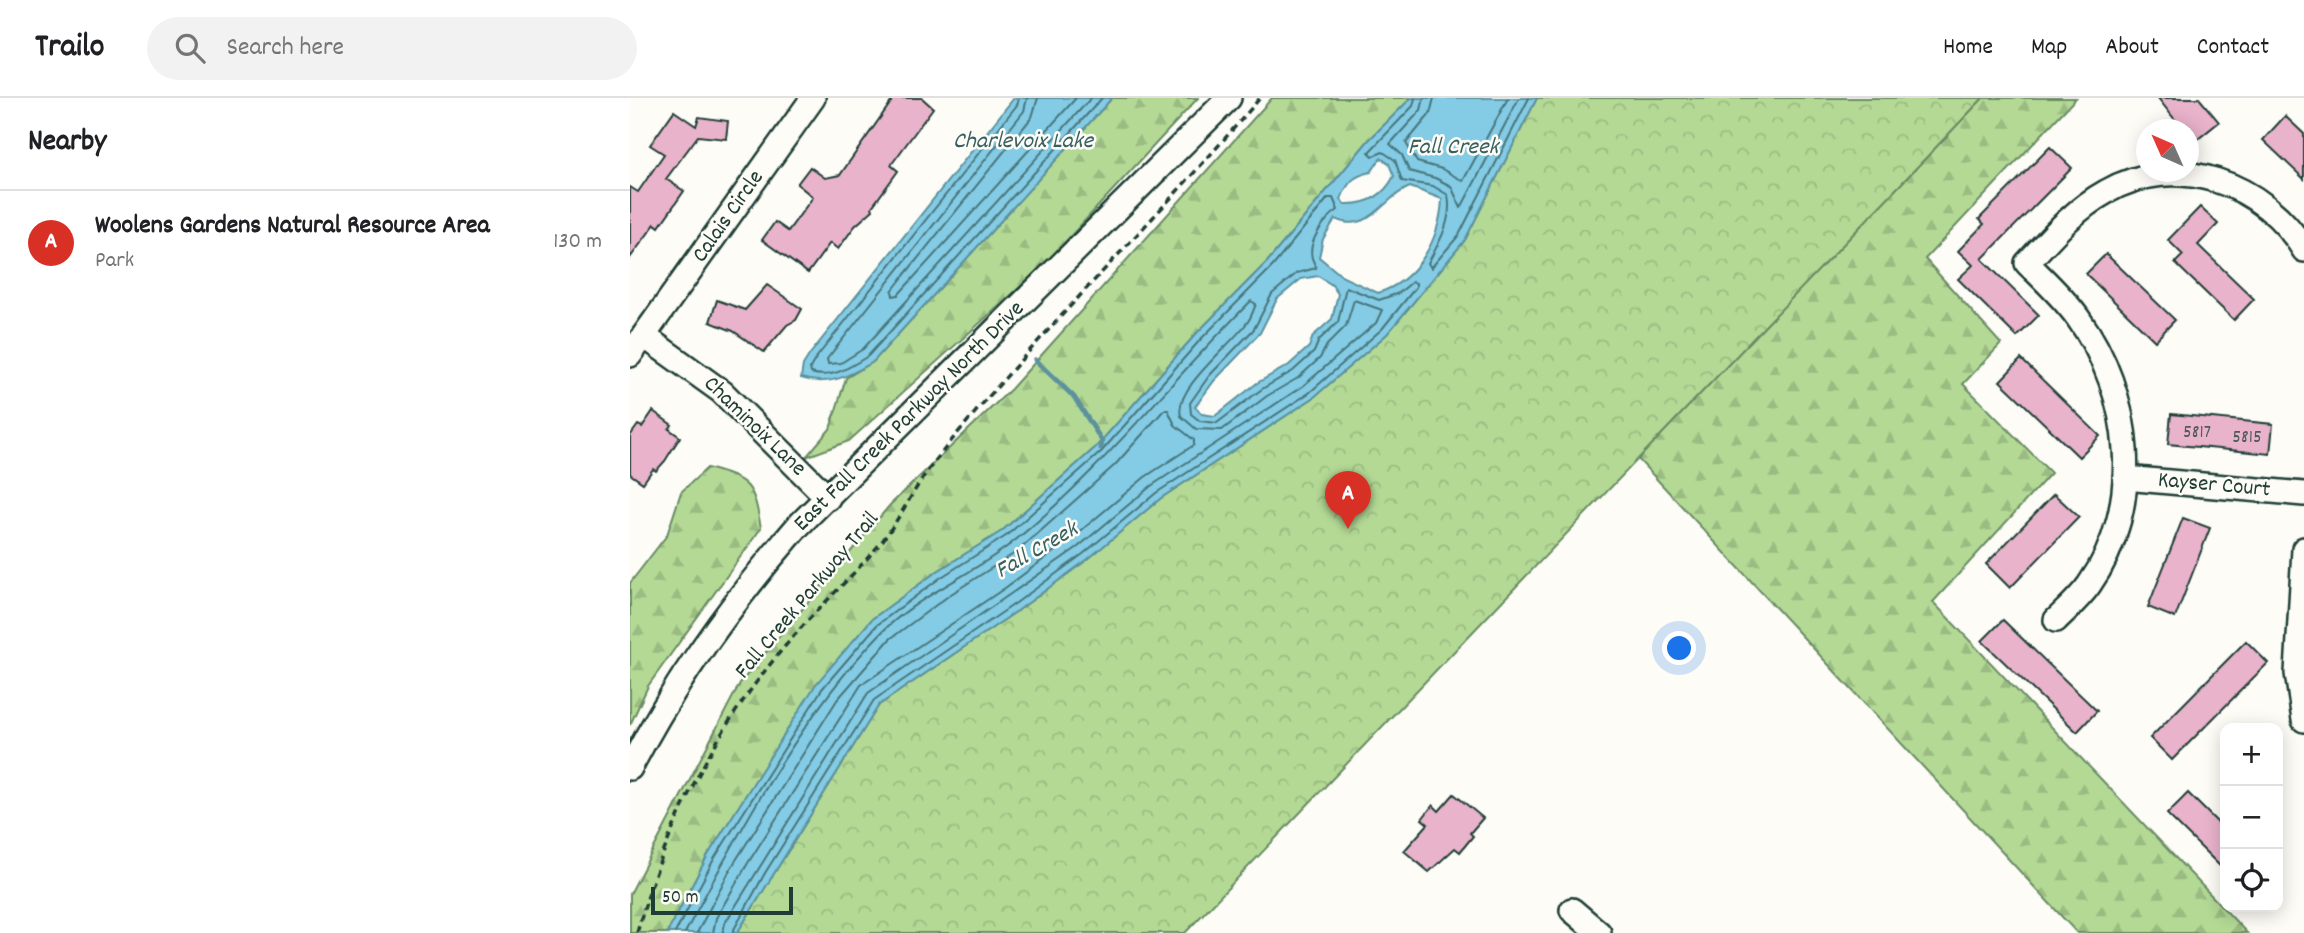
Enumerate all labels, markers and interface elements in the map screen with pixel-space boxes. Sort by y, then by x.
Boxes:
search box [147,17,637,80]
text: Trailo [35,25,105,72]
icon: search [171,29,209,67]
text: Search here [227,30,344,67]
text: Home [1943,31,1993,65]
text: Map [2031,31,2067,65]
text: About [2105,31,2159,65]
text: Contact [2197,31,2269,65]
north arrow [2136,119,2199,182]
text: Nearby [28,122,106,165]
water label: Charlevoix Lake [953,125,1095,159]
water label: Fall Creek [1408,131,1500,165]
street label: Calais Circle [685,164,773,270]
text: Woolens Gardens Natural Resource Area [95,208,490,245]
text: A [45,226,57,259]
text: 130 m [553,226,602,259]
text: Park [95,245,134,278]
street label: East Fall Creek Parkway North Drive [787,294,1033,540]
street label: Chaminoix Lane [695,369,813,485]
house number: 5817 [2183,420,2211,447]
house number: 5815 [2232,425,2262,452]
street label: Kayser Court [2156,465,2272,507]
pin: A [1325,471,1371,529]
street label: Fall Creek Parkway Trail [728,505,888,687]
water label: Fall Creek [989,513,1087,588]
your location [1662,631,1696,665]
map controls [2220,723,2283,912]
button: + [2220,723,2283,786]
button: − [2220,786,2283,849]
button: locate [2220,849,2283,912]
scale bar [651,884,793,916]
text: 50 m [662,885,699,912]

